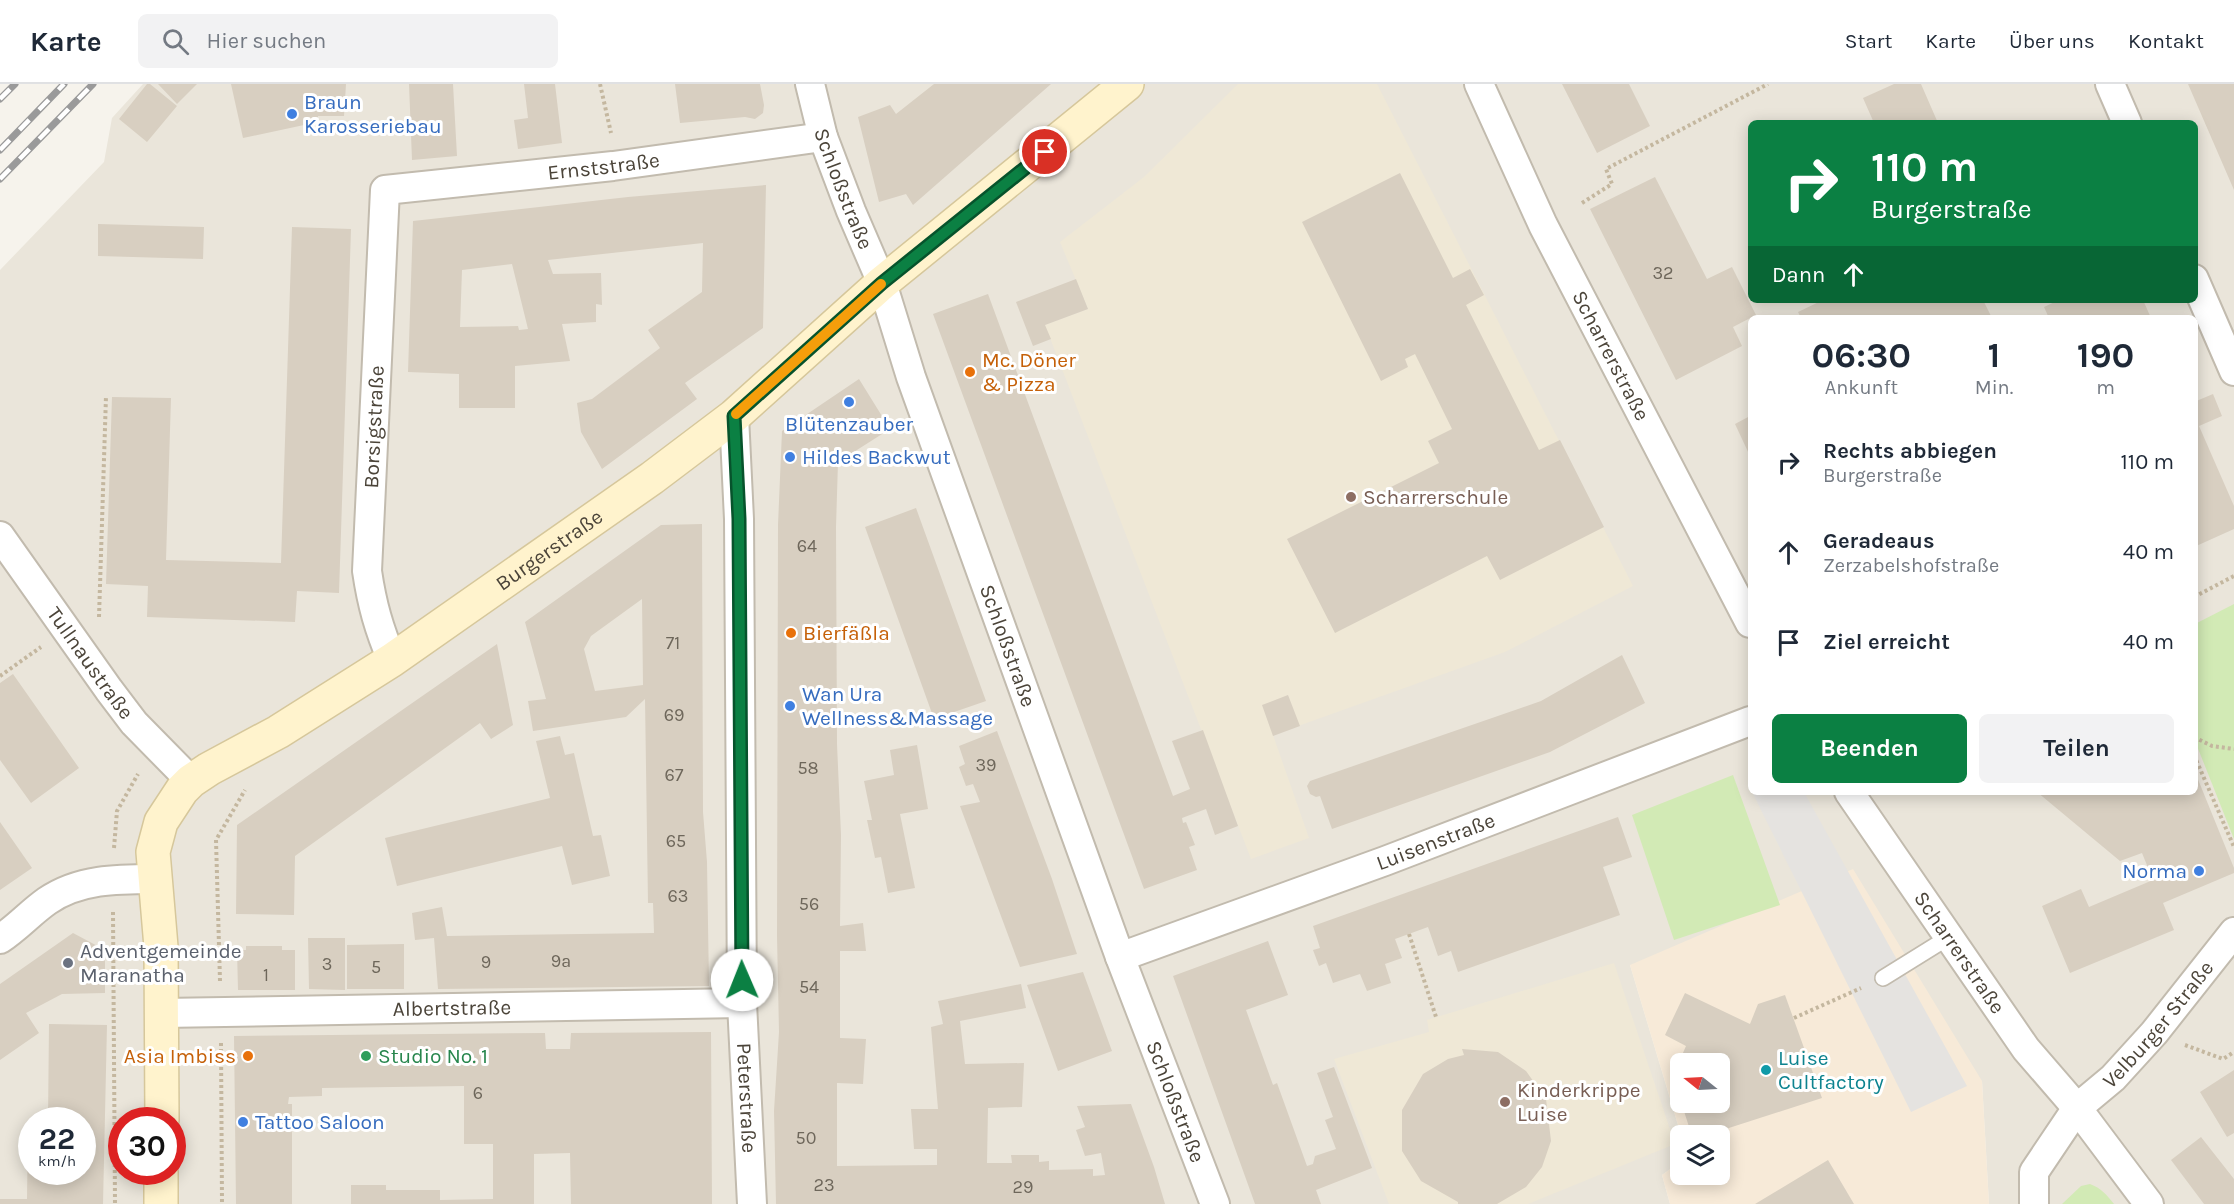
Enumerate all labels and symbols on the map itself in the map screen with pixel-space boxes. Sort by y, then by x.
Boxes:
place label: Braun Karosseriebau [304,90,442,138]
marker: Braun Karosseriebau [285,107,299,121]
street label: Schloßstraße [809,126,878,253]
pin [1019,126,1070,177]
street label: Ernststraße [546,148,661,185]
house number: 32 [1652,262,1674,284]
street label: Scharrerstraße [1567,287,1655,425]
place label: Mc. Döner & Pizza [982,348,1076,396]
street label: Borsigstraße [359,365,389,489]
marker: Mc. Döner & Pizza [963,365,977,379]
marker: Blütenzauber [842,395,856,409]
place label: Blütenzauber [785,412,913,436]
place label: Hildes Backwut [802,445,951,469]
marker: Hildes Backwut [783,450,797,464]
place label: Scharrerschule [1363,485,1508,509]
marker: Scharrerschule [1344,490,1358,504]
street label: Burgerstraße [491,504,607,596]
house number: 64 [797,535,817,557]
street label: Schloßstraße [975,581,1041,710]
street label: Tullnaustraße [42,602,139,724]
place label: Bierfäßla [803,621,890,645]
marker: Bierfäßla [784,626,798,640]
house number: 71 [666,632,680,654]
place label: Wan Ura Wellness&Massage [802,682,993,730]
marker: Wan Ura Wellness&Massage [783,699,797,713]
house number: 69 [664,704,684,726]
house number: 39 [975,754,997,776]
house number: 58 [797,757,819,779]
house number: 67 [665,764,684,786]
street label: Luisenstraße [1373,808,1498,875]
house number: 65 [666,830,686,852]
place label: Norma [2122,859,2187,883]
marker: Norma [2192,864,2206,878]
house number: 63 [668,885,688,907]
street label: Scharrerstraße [1909,887,2010,1018]
house number: 56 [799,893,819,915]
place label: Adventgemeinde Maranatha [80,939,242,987]
position arrow [710,948,774,1012]
house number: 9a [551,950,571,972]
house number: 9 [481,951,491,973]
house number: 3 [322,953,332,975]
marker: Adventgemeinde Maranatha [61,956,75,970]
house number: 5 [371,956,381,978]
street label: Velburger Straße [2098,956,2218,1093]
house number: 1 [263,964,269,986]
house number: 54 [799,976,819,998]
street label: Albertstraße [393,995,511,1021]
street label: Schloßstraße [1141,1038,1210,1166]
street label: Peterstraße [732,1042,761,1154]
place label: Asia Imbiss [124,1044,236,1068]
place label: Studio No. 1 [378,1044,488,1068]
place label: Luise Cultfactory [1778,1046,1884,1094]
marker: Asia Imbiss [241,1049,255,1063]
marker: Studio No. 1 [359,1049,373,1063]
north arrow [1670,1053,1730,1113]
marker: Luise Cultfactory [1759,1063,1773,1077]
place label: Kinderkrippe Luise [1517,1078,1641,1126]
house number: 6 [473,1082,483,1104]
marker: Kinderkrippe Luise [1498,1095,1512,1109]
speed limit sign: 30 [108,1107,186,1185]
place label: Tattoo Saloon [255,1110,385,1134]
marker: Tattoo Saloon [236,1115,250,1129]
house number: 50 [796,1127,816,1149]
house number: 23 [813,1174,835,1196]
house number: 29 [1013,1176,1033,1198]

